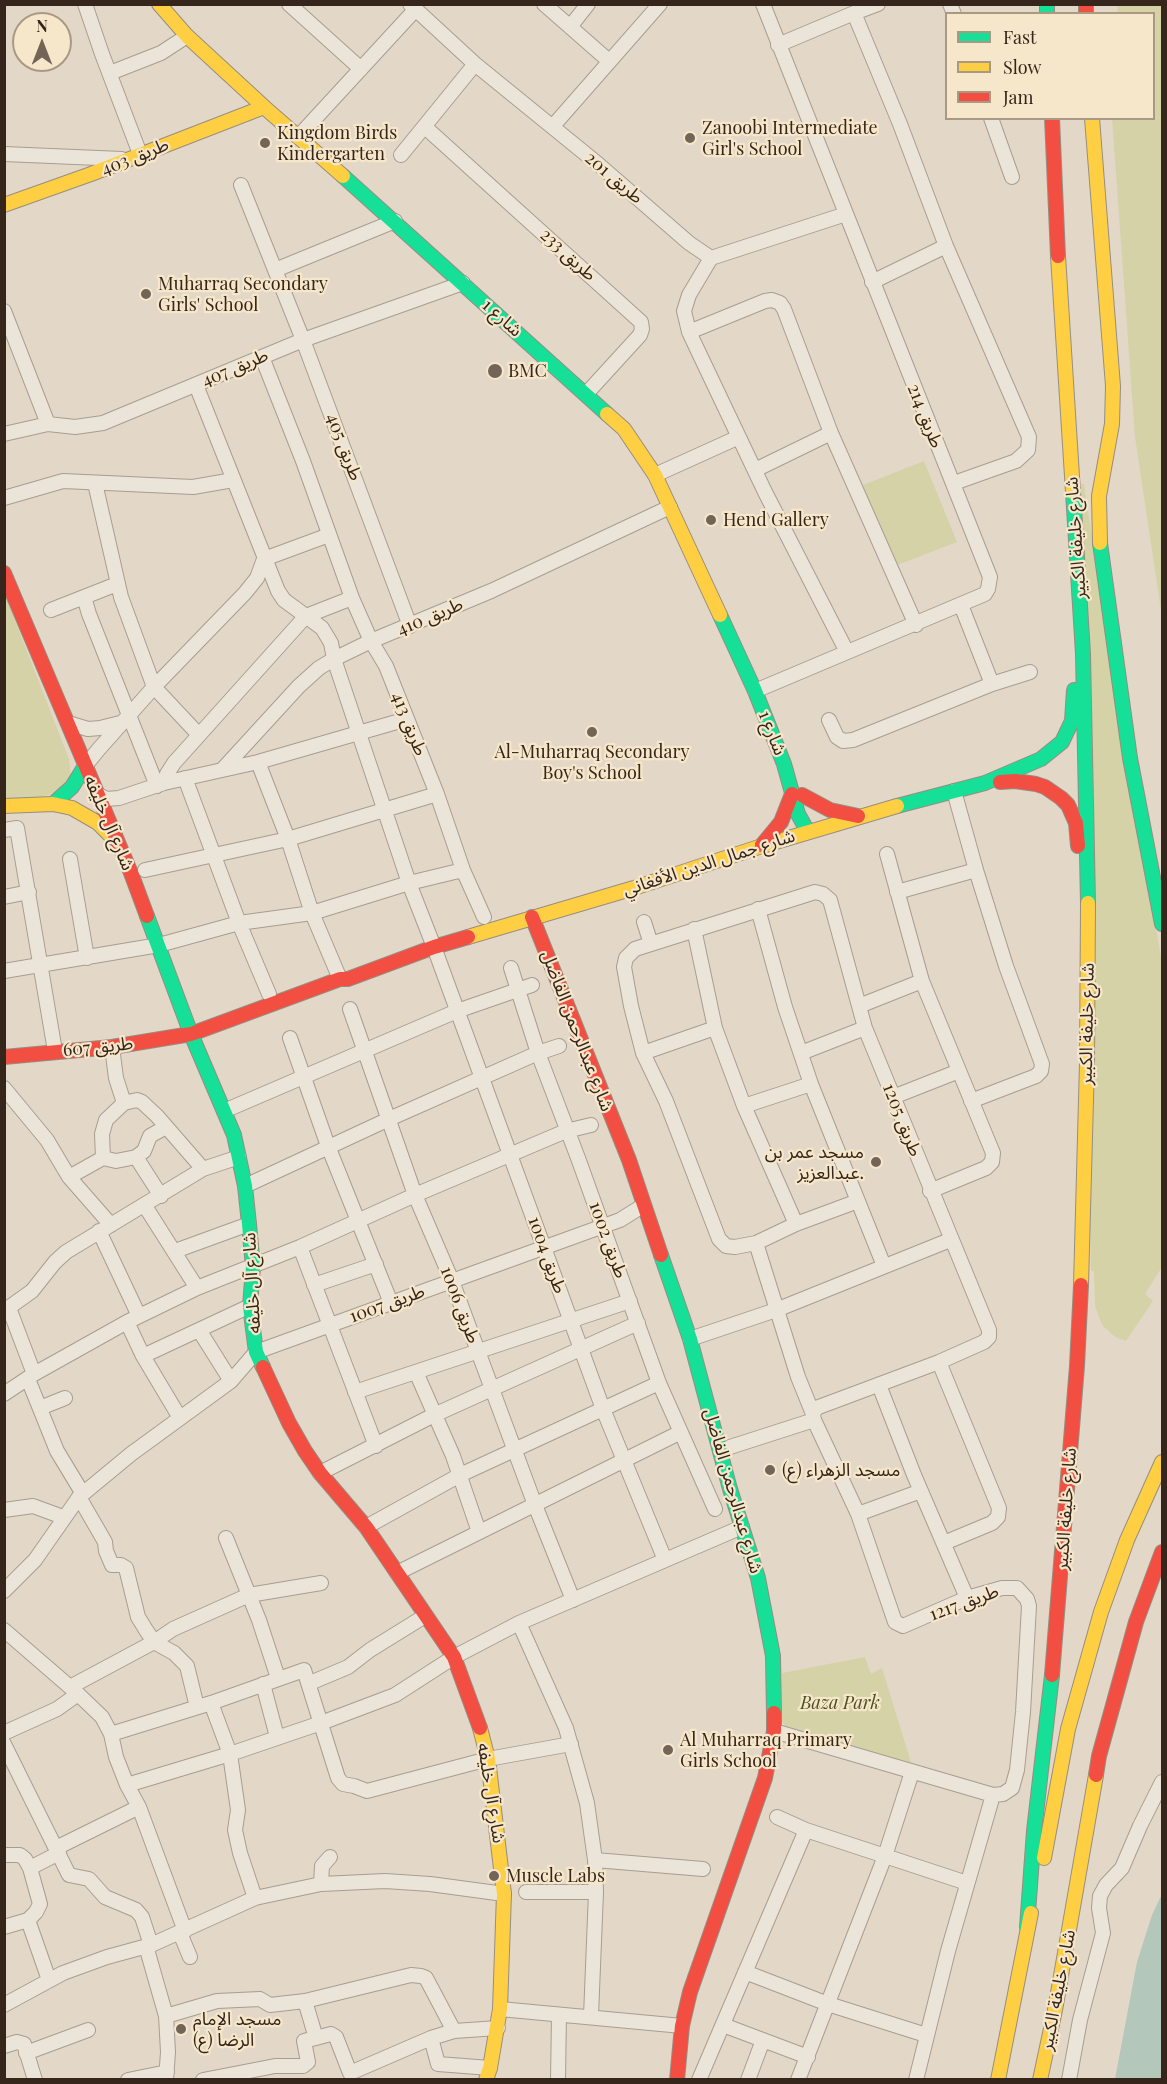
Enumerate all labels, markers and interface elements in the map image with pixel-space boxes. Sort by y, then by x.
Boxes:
north arrow [12,12,72,72]
legend [945,12,1155,120]
text: N [36,15,48,36]
text: Fast [1003,25,1036,49]
text: Slow [1003,55,1041,79]
text: Jam [1003,85,1033,109]
place label: Zanoobi Intermediate Girl's School [702,117,878,160]
place label: Kingdom Birds Kindergarten [277,122,397,164]
marker: Zanoobi Intermediate Girl's School [683,131,697,145]
street label: طريق 403 [98,134,172,180]
marker: Kingdom Birds Kindergarten [258,136,272,150]
street label: طريق 201 [581,147,647,209]
street label: طريق 233 [535,224,601,286]
place label: Muharraq Secondary Girls' School [158,273,328,316]
marker: Muharraq Secondary Girls' School [139,287,153,301]
street label: شارع 1 [478,295,526,341]
street label: طريق 407 [198,344,272,392]
place label: BMC [508,360,547,382]
marker: BMC [486,362,504,380]
street label: طريق 214 [902,381,948,451]
street label: طريق 405 [321,410,367,484]
street label: شارع خليفة الكبير [1061,476,1091,600]
place label: Hend Gallery [723,509,829,531]
marker: Hend Gallery [704,513,718,527]
street label: طريق 410 [394,593,466,641]
street label: طريق 413 [387,689,431,759]
street label: شارع 1 [753,708,791,758]
marker: Al-Muharraq Secondary Boy's School [585,725,599,739]
place label: Al-Muharraq Secondary Boy's School [494,741,690,783]
street label: شارع آل خليفه [79,772,139,874]
street label: شارع جمال الدين الأفغاني [620,825,798,901]
street label: شارع عبدالرحمن الفاضل [536,947,618,1115]
street label: شارع خليفة الكبير [1075,963,1099,1085]
street label: طريق 607 [62,1033,134,1061]
street label: طريق 1205 [878,1080,926,1160]
place label: مسجد عمر بن عبدالعزيز. [765,1141,864,1184]
marker: مسجد عمر بن عبدالعزيز. [869,1155,883,1169]
street label: طريق 1002 [584,1199,632,1281]
street label: طريق 1004 [523,1214,571,1296]
street label: شارع آل خليفه [239,1232,265,1334]
street label: طريق 1006 [435,1263,485,1347]
street label: طريق 1007 [346,1280,428,1328]
street label: شارع عبدالرحمن الفاضل [699,1406,767,1576]
street label: شارع خليفة الكبير [1051,1447,1081,1571]
place label: مسجد الزهراء (ع) [782,1459,901,1481]
marker: مسجد الزهراء (ع) [763,1463,777,1477]
street label: طريق 1217 [926,1580,1002,1626]
park label: Baza Park [800,1692,880,1714]
place label: Al Muharraq Primary Girls School [680,1729,852,1772]
street label: شارع آل خليفه [472,1741,510,1845]
marker: Al Muharraq Primary Girls School [661,1743,675,1757]
place label: Muscle Labs [506,1865,605,1887]
marker: Muscle Labs [487,1869,501,1883]
street label: شارع خليفة الكبير [1036,1928,1080,2052]
place label: مسجد الإمام الرضا (ع) [193,2008,281,2050]
marker: مسجد الإمام الرضا (ع) [174,2022,188,2036]

